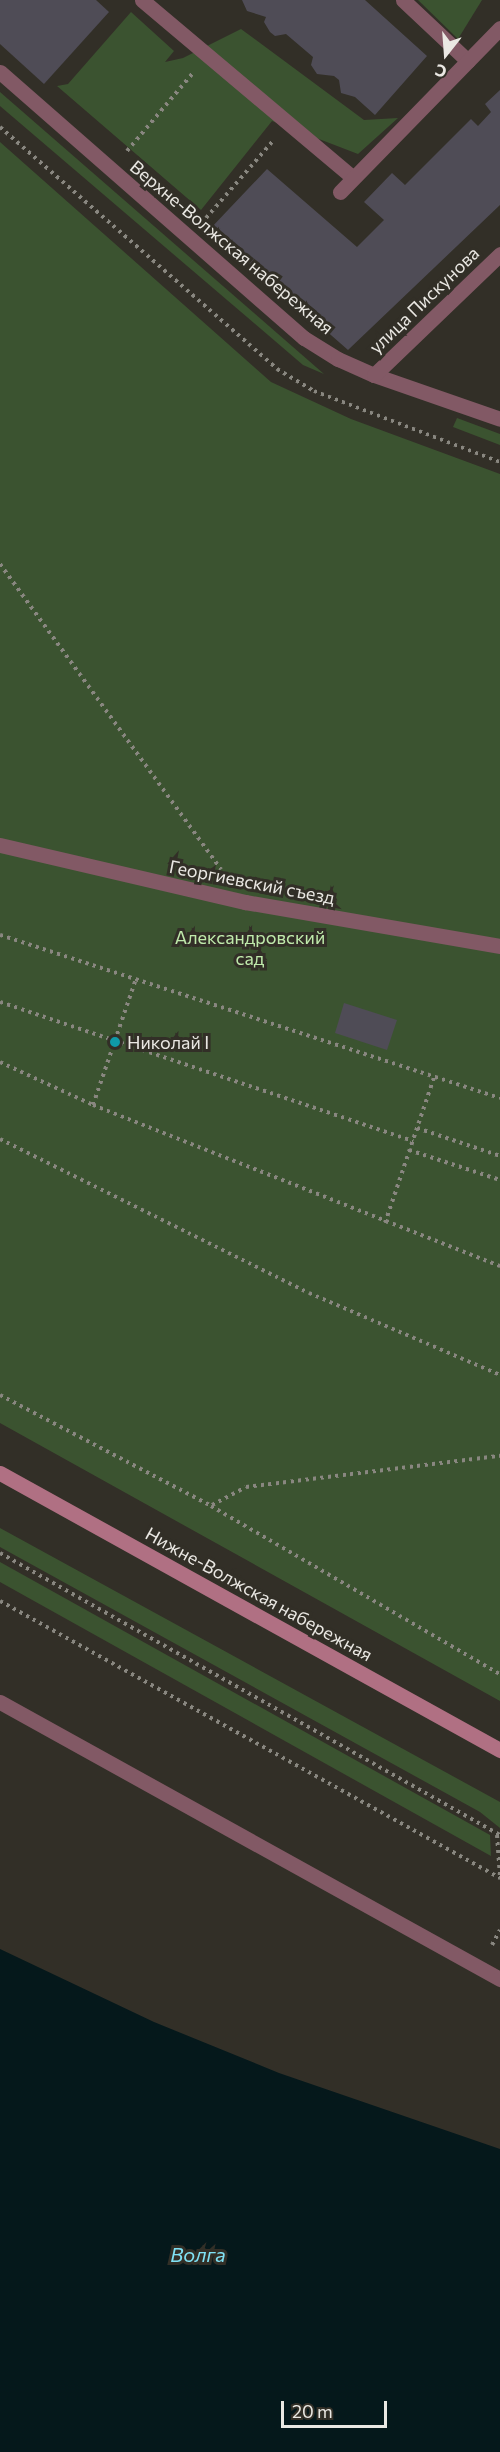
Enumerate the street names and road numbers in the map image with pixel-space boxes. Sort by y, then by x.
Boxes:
street label: Верхне-Волжская набережная [126,156,338,338]
street label: улица Пискунова [365,242,483,358]
street label: Георгиевский съезд [167,855,337,909]
street label: Нижне-Волжская набережная [142,1522,376,1666]

